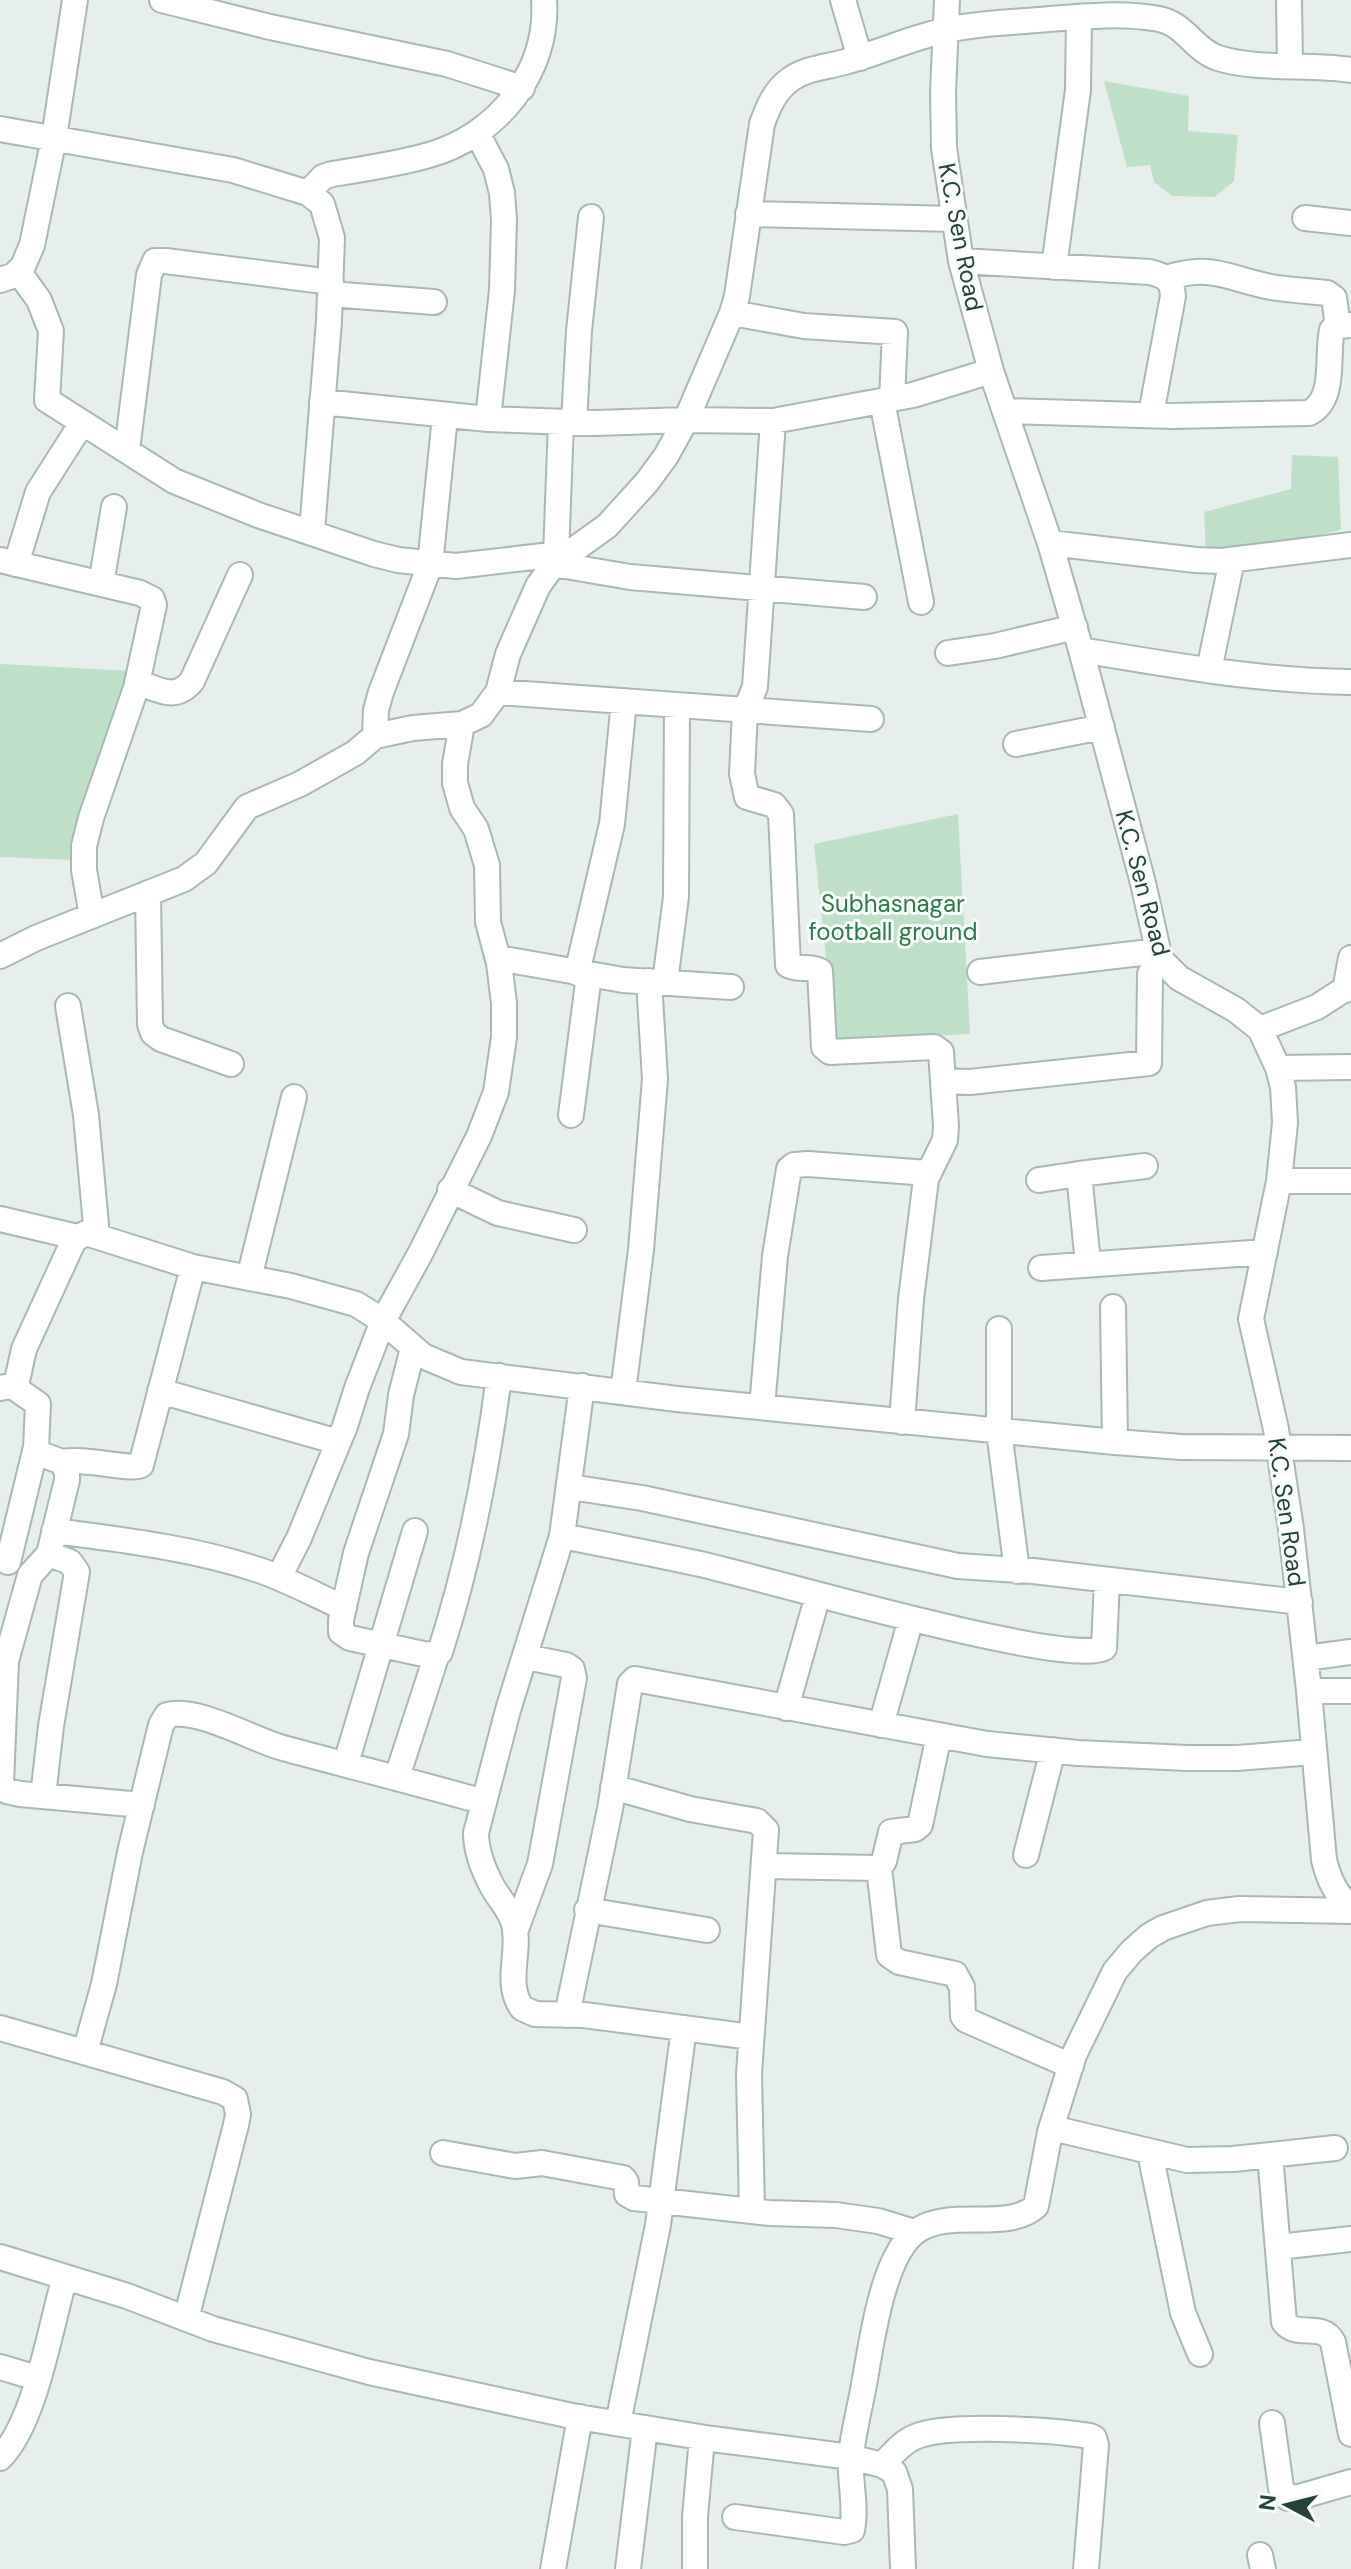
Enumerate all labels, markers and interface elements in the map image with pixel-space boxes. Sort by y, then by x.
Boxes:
street label: K.C. Sen Road [931,160,991,314]
street label: K.C. Sen Road [1109,807,1177,959]
park label: Subhasnagar football ground [809,888,977,947]
street label: K.C. Sen Road [1261,1436,1313,1588]
north arrow [1247,2465,1327,2545]
text: N [1252,2493,1283,2512]

